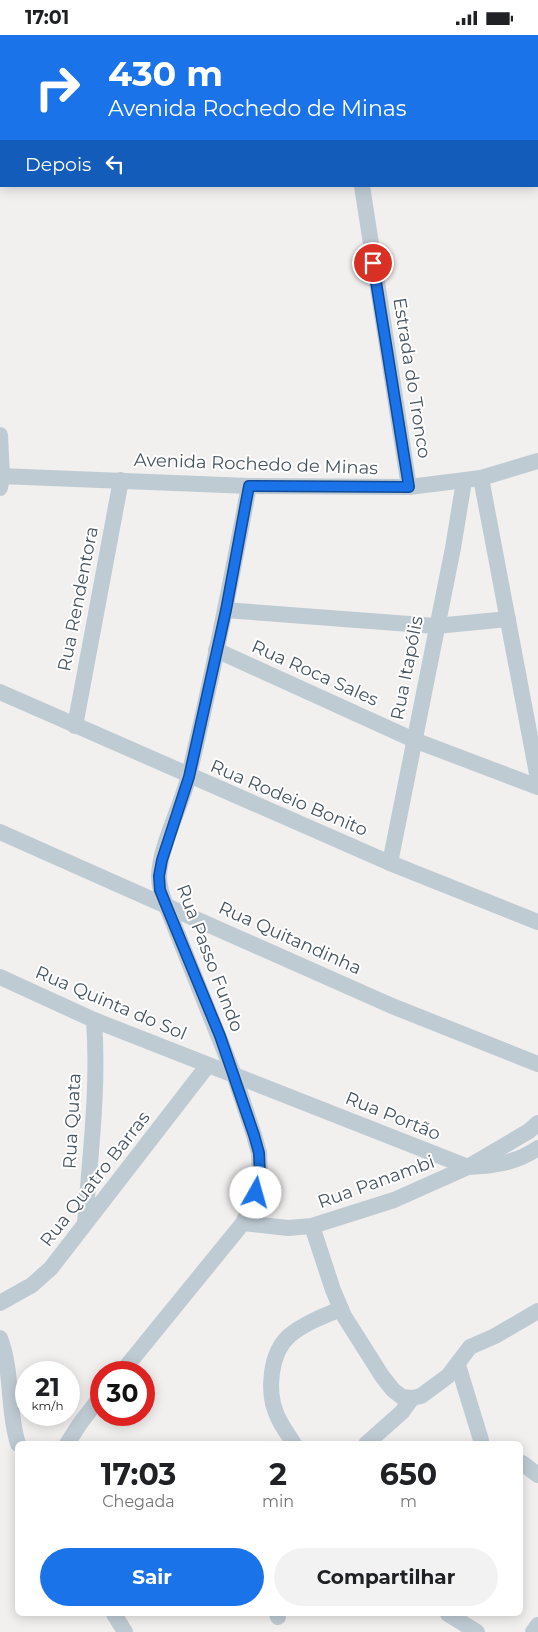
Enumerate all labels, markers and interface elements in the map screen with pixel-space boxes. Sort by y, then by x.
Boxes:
text: 17:01 [25,6,69,29]
text: 430 m [108,52,223,95]
icon: right [25,55,90,120]
text: Avenida Rochedo de Minas [108,95,407,122]
icon: left [101,150,129,178]
text: Depois [25,153,91,176]
pin [352,242,394,284]
icon: arrive [359,249,387,277]
street label: Estrada do Tronco [388,296,436,460]
street label: Avenida Rochedo de Minas [134,449,379,479]
street label: Rua Rendentora [53,525,103,673]
street label: Rua Itapólis [386,614,428,722]
street label: Rua Roca Sales [248,635,382,711]
street label: Rua Rodeio Bonito [207,755,371,841]
street label: Rua Passo Fundo [172,881,248,1035]
street label: Rua Quitandinha [215,897,365,979]
street label: Rua Quinta do Sol [32,961,190,1045]
street label: Rua Quata [59,1073,85,1169]
street label: Rua Portão [342,1087,444,1145]
street label: Rua Quatro Barras [35,1107,155,1251]
street label: Rua Panambi [315,1151,437,1213]
position arrow [229,1166,281,1218]
speed limit sign: 30 [90,1361,155,1426]
text: 21 [35,1372,60,1402]
text: km/h [31,1398,64,1413]
text: 17:03 [101,1456,176,1493]
text: 2 [269,1456,287,1493]
text: 650 [380,1456,437,1493]
text: Chegada [102,1492,175,1511]
text: min [262,1492,294,1511]
text: m [400,1492,417,1511]
button: Sair [40,1548,264,1606]
button: Compartilhar [274,1548,498,1606]

